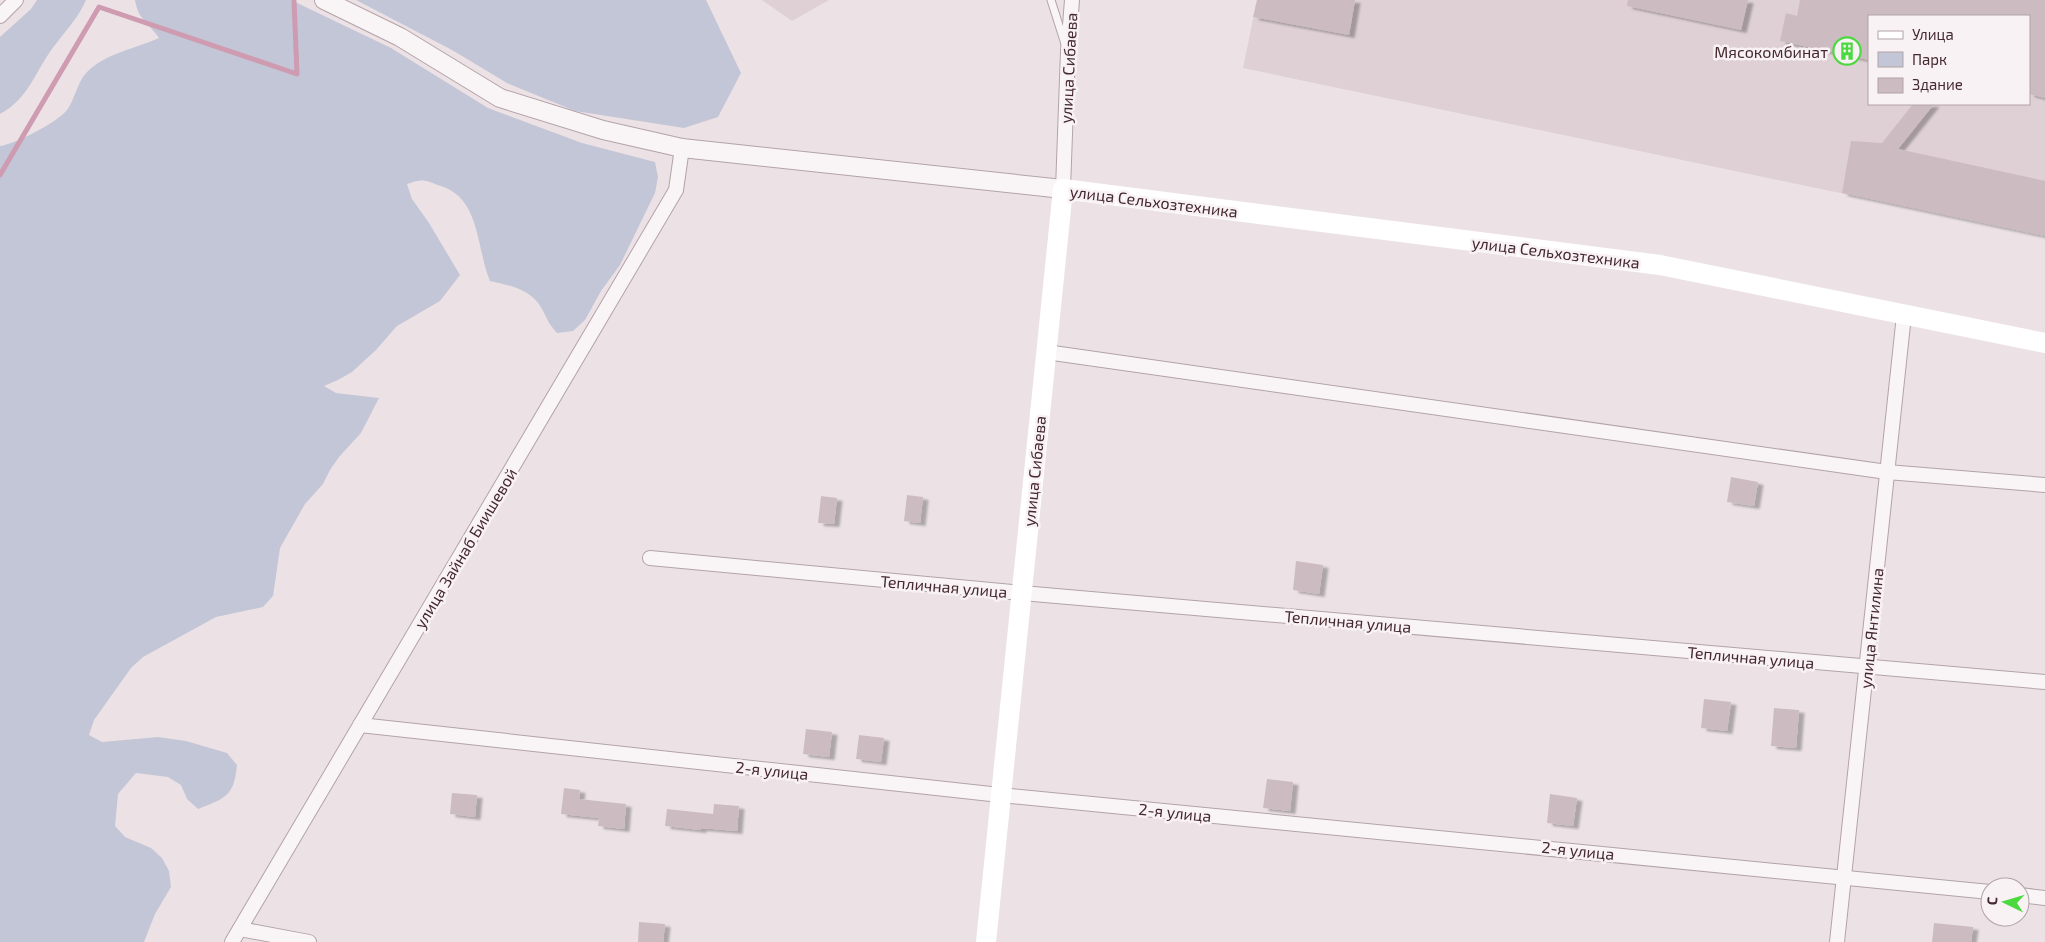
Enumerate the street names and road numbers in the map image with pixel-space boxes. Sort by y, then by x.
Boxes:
street label: улица Сибаева [1056,12,1081,124]
street label: улица Сельхозтехника [1069,181,1239,222]
street label: улица Сельхозтехника [1471,232,1641,273]
street label: улица Сибаева [1019,415,1050,527]
street label: улица Зайнаб Биишевой [410,464,521,632]
street label: улица Янтилина [1855,567,1888,689]
street label: Тепличная улица [880,571,1008,602]
street label: Тепличная улица [1284,606,1412,637]
street label: Тепличная улица [1687,642,1815,673]
street label: 2-я улица [735,757,809,784]
street label: 2-я улица [1138,799,1212,826]
street label: 2-я улица [1541,837,1615,864]

